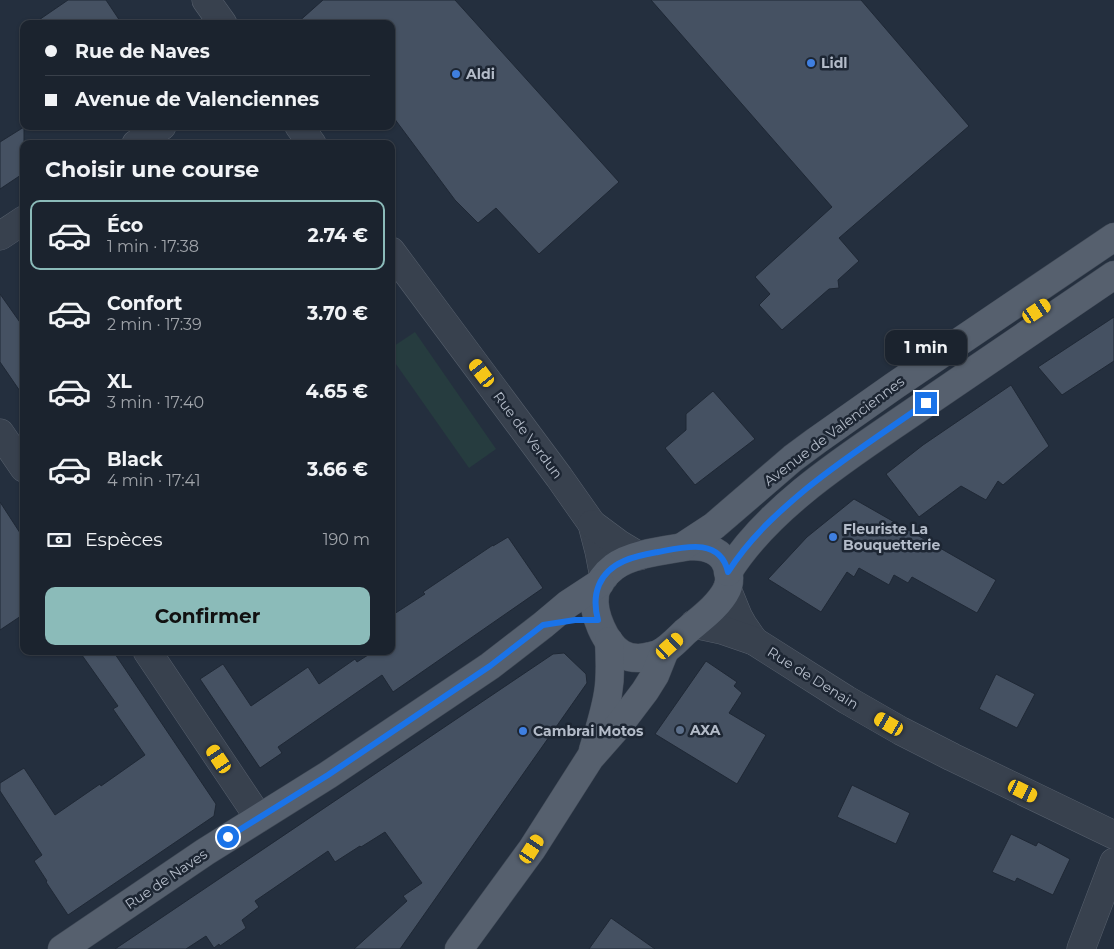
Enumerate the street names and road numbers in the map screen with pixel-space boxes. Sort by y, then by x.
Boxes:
street label: Avenue de Valenciennes [760,372,908,490]
street label: Rue de Verdun [489,388,567,482]
street label: Rue de Denain [764,643,862,713]
street label: Rue de Naves [121,845,211,913]

